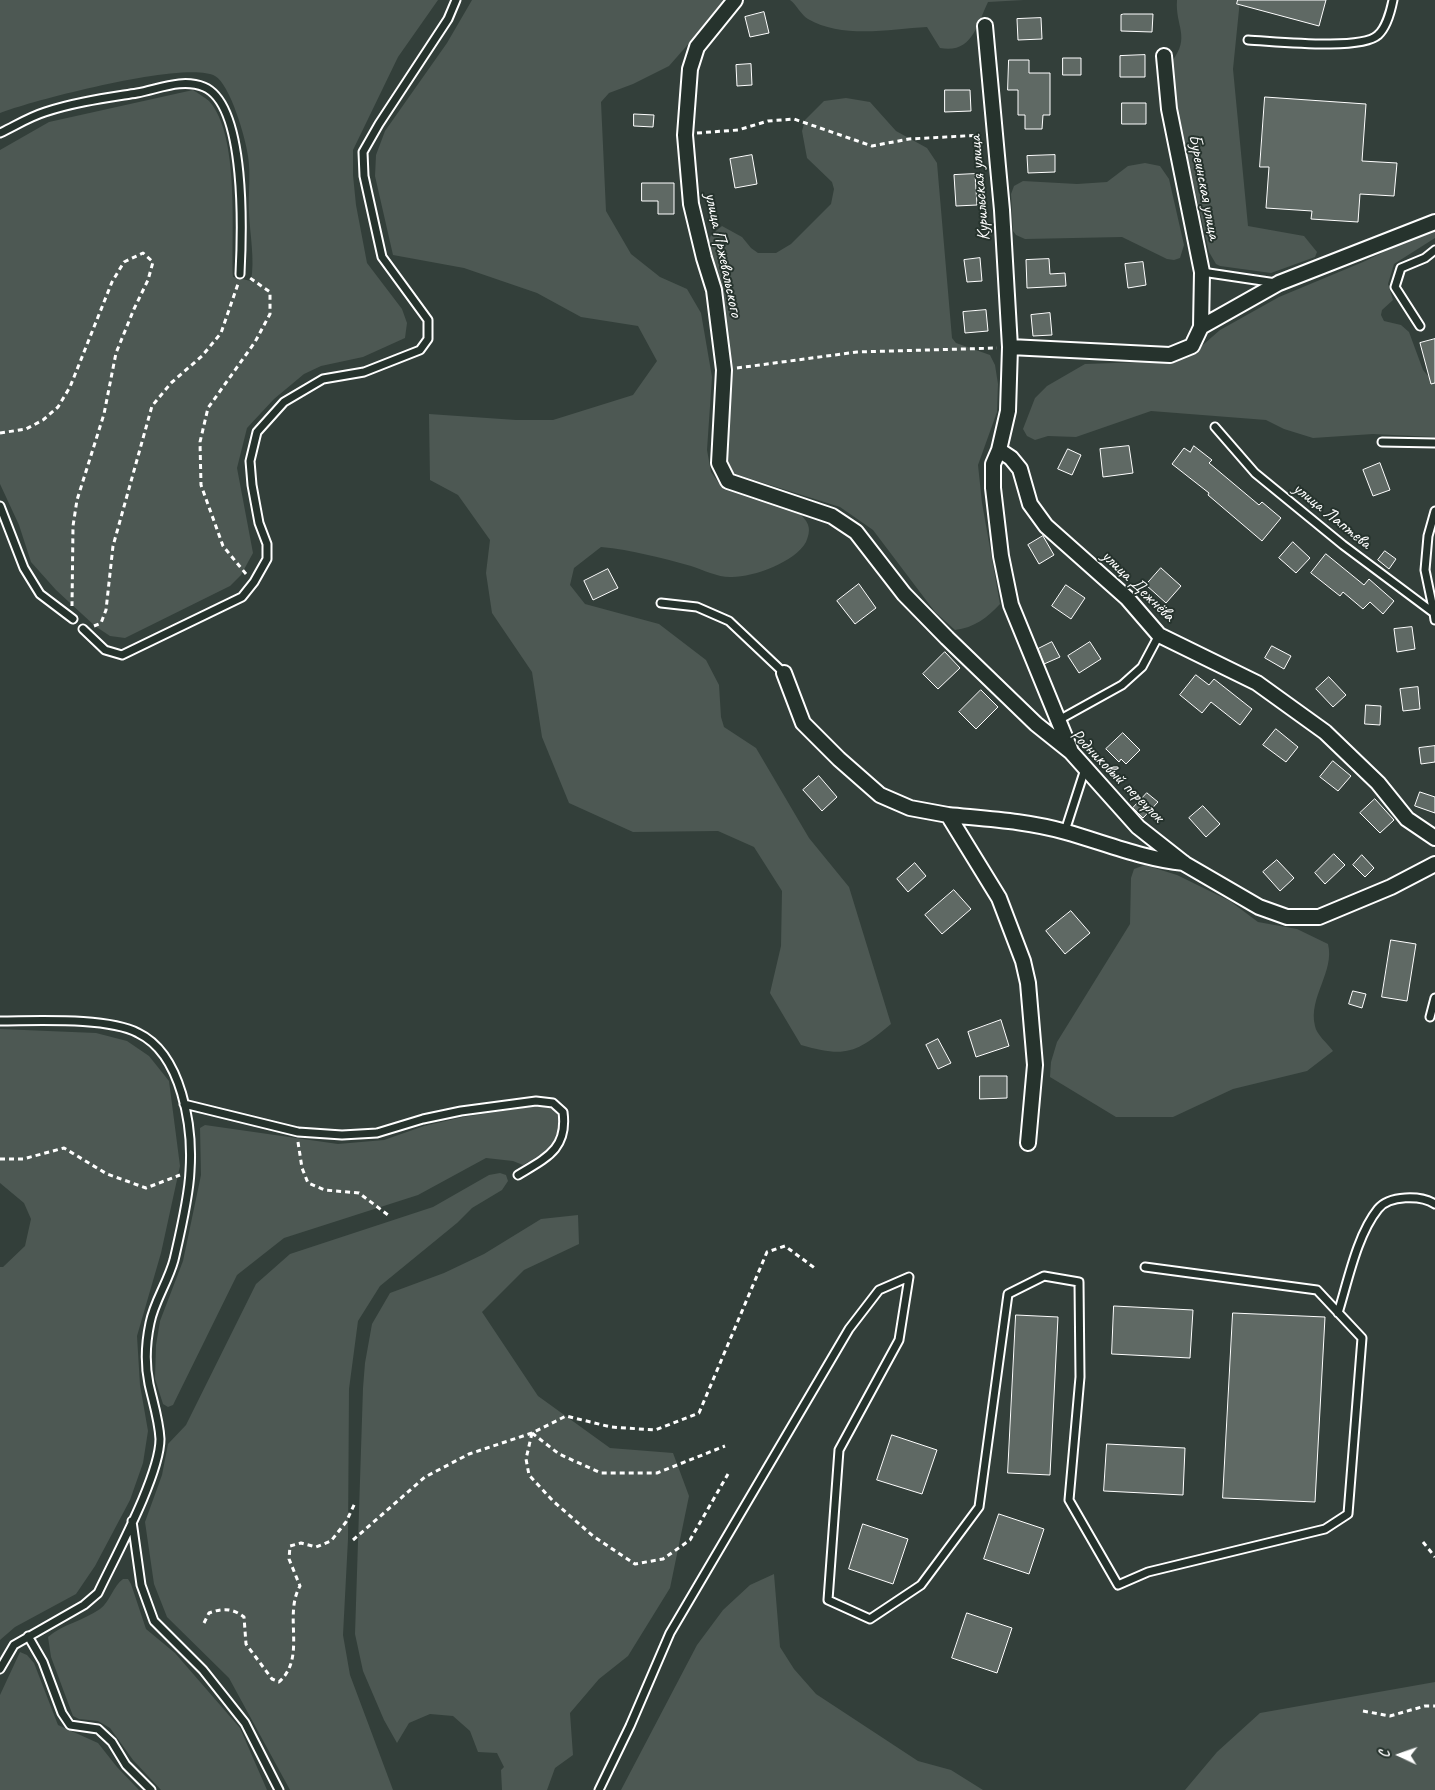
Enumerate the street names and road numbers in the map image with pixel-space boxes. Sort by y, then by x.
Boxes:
street label: Буреинская улица [1183,133,1225,241]
street label: Курильская улица [965,134,995,242]
street label: улица Пржевальского [699,191,747,319]
street label: улица Лаптева [1289,478,1375,554]
street label: улица Дежнёва [1097,546,1179,626]
street label: Родниковый переулок [1065,724,1169,828]

